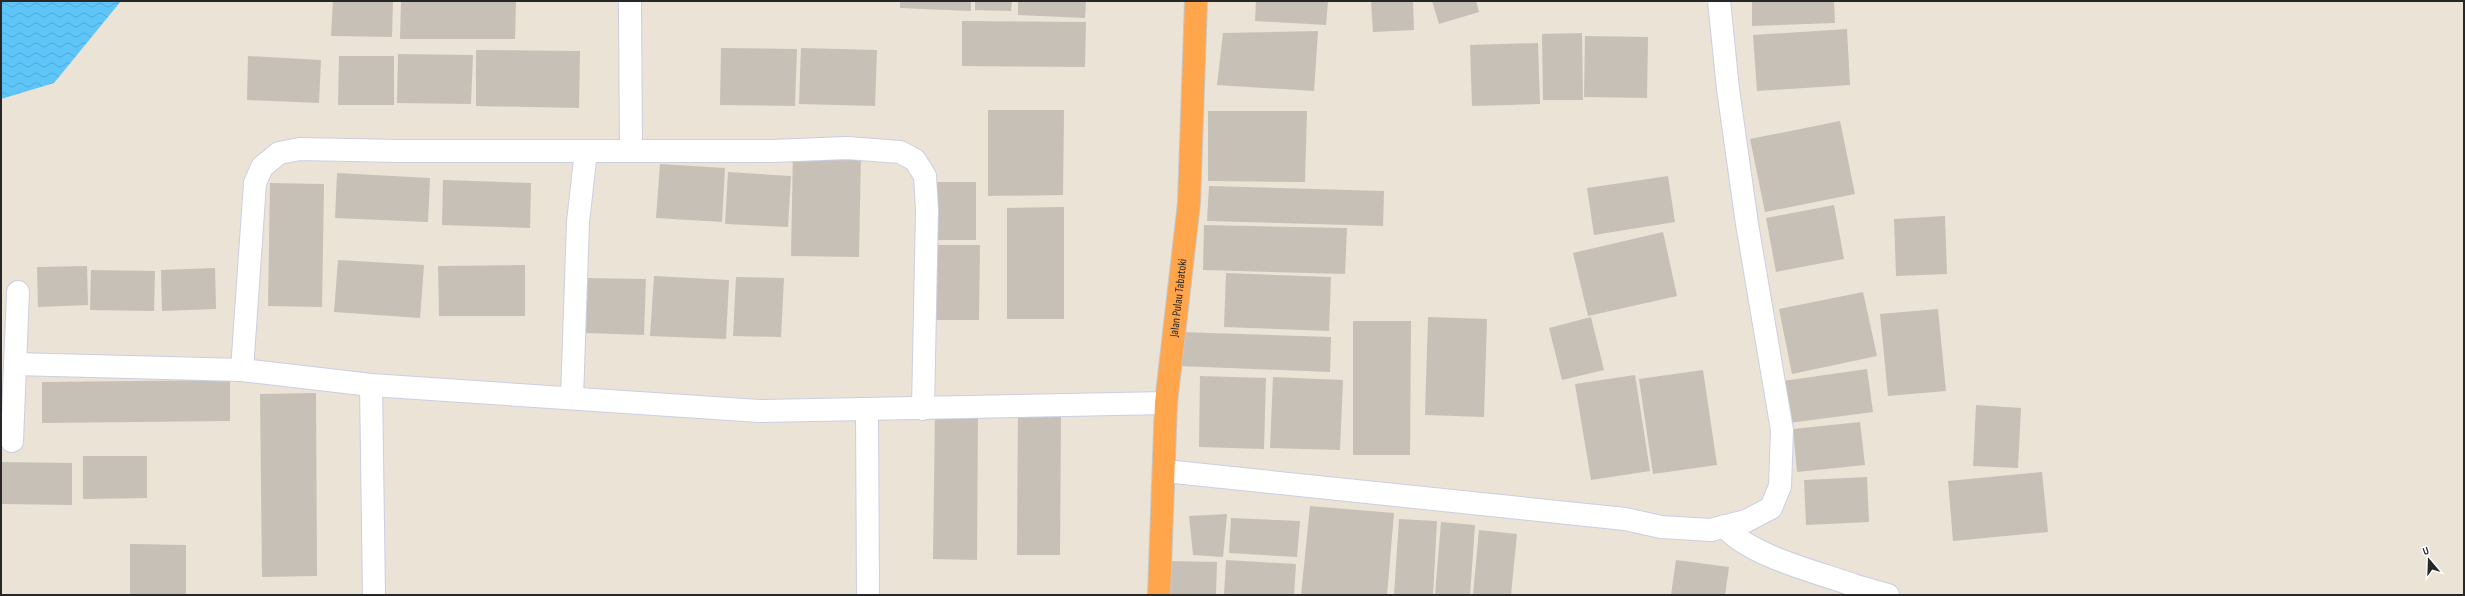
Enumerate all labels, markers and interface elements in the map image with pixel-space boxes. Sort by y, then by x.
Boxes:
street label: Jalan Pulau Tabatoki [1166,258,1190,339]
north arrow [2409,540,2449,580]
text: U [2421,544,2431,558]

